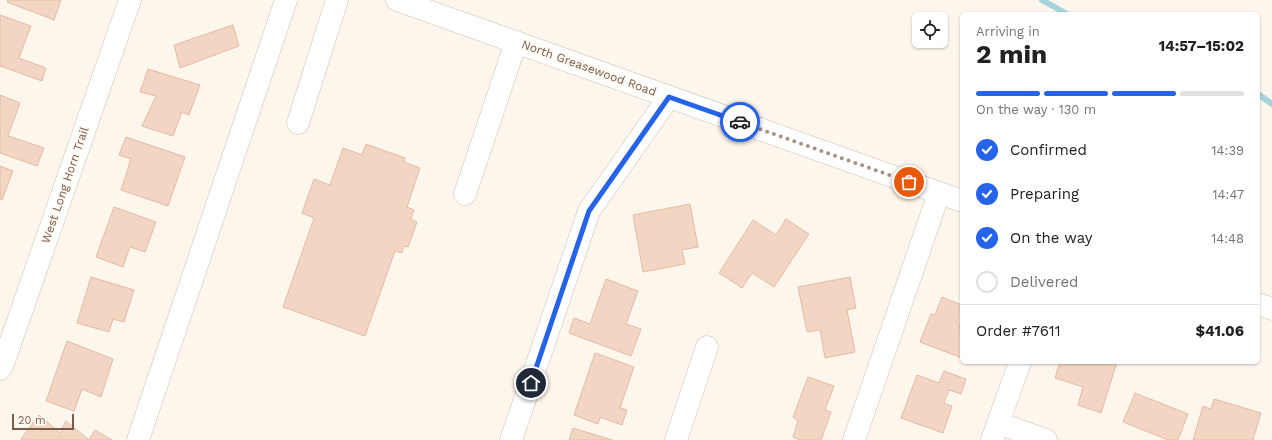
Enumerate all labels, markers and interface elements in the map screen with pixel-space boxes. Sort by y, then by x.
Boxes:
map controls [912,12,948,48]
button: locate [912,12,948,48]
text: Arriving in [976,24,1040,39]
street label: North Greasewood Road [520,37,658,99]
text: 14:57–15:02 [1159,37,1244,55]
text: 2 min [976,39,1047,69]
courier [720,102,760,142]
text: On the way · 130 m [976,102,1096,117]
icon: car [729,111,751,133]
street label: West Long Horn Trail [38,125,92,245]
icon: check [976,139,998,161]
text: Confirmed [1010,141,1087,159]
text: 14:39 [1212,143,1244,158]
pin [892,165,926,199]
icon: bag [898,171,920,193]
icon: check [976,183,998,205]
text: Preparing [1010,185,1079,203]
text: 14:47 [1213,187,1244,202]
icon: check [976,227,998,249]
text: On the way [1010,229,1092,247]
text: 14:48 [1211,231,1244,246]
text: Delivered [1010,273,1078,291]
text: Order #7611 [976,322,1061,340]
text: $41.06 [1195,322,1244,340]
pin [514,366,548,400]
icon: home [520,372,542,394]
scale bar [12,412,74,431]
text: 20 m [18,414,46,427]

